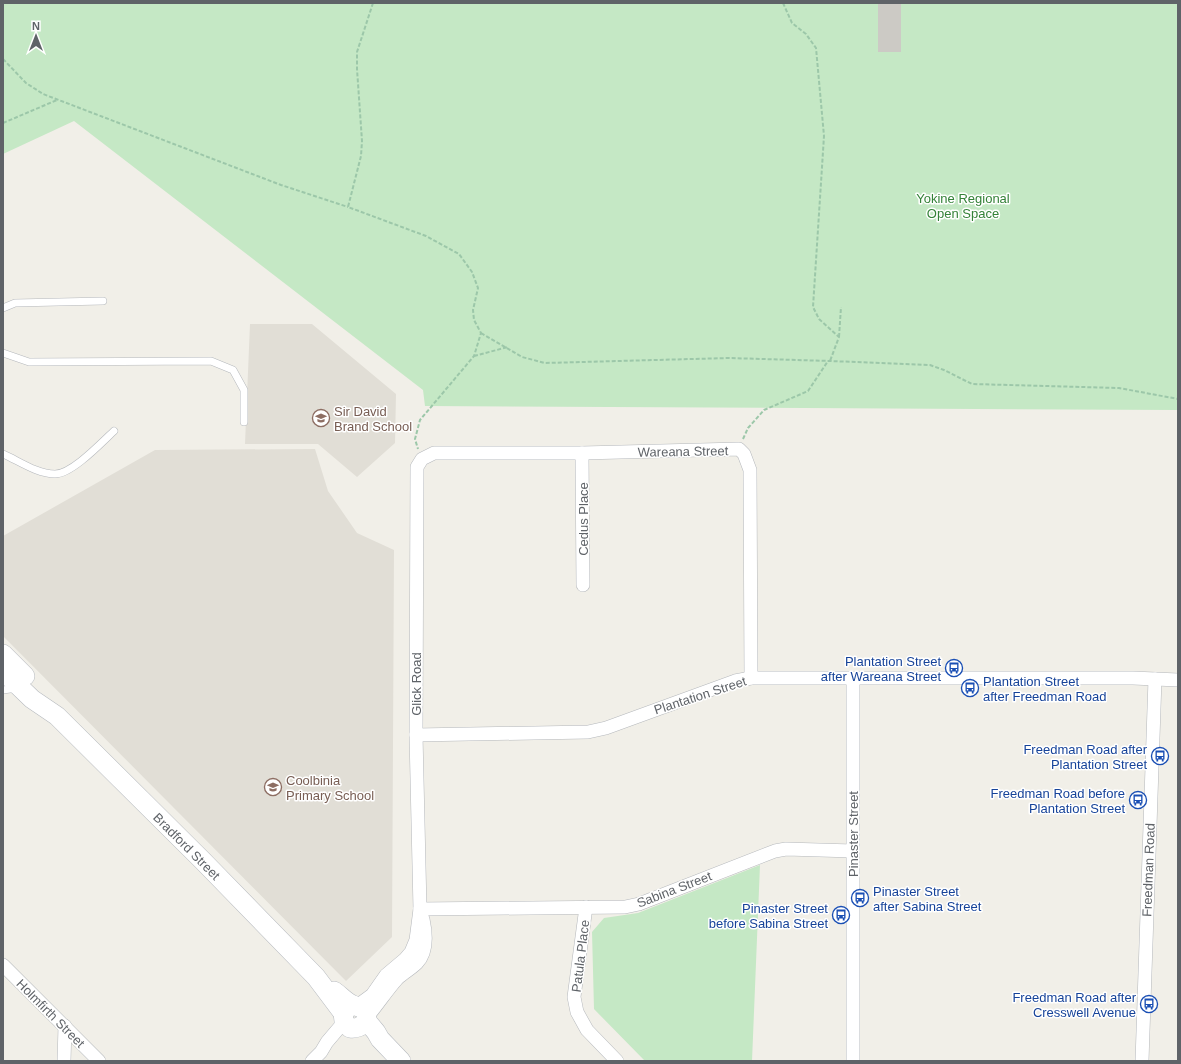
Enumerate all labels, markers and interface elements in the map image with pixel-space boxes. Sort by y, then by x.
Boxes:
north arrow [16,16,56,56]
text: N [32,20,40,32]
park label: Yokine Regional Open Space [916,191,1010,221]
place label: Sir David Brand School [334,404,412,434]
school or university icon: Sir David Brand School [311,408,331,428]
street label: Wareana Street [638,443,729,460]
street label: Cedus Place [576,482,591,556]
street label: Glick Road [409,652,424,716]
place label: Plantation Street after Wareana Street [821,654,941,684]
bus stop icon: Plantation Street after Wareana Street [944,658,964,678]
street label: Plantation Street [652,673,749,717]
place label: Plantation Street after Freedman Road [983,674,1107,704]
bus stop icon: Plantation Street after Freedman Road [960,678,980,698]
place label: Freedman Road after Plantation Street [1023,742,1148,772]
bus stop icon: Freedman Road after Plantation Street [1150,746,1170,766]
place label: Coolbinia Primary School [286,773,374,803]
school or university icon: Coolbinia Primary School [263,777,283,797]
place label: Freedman Road before Plantation Street [991,786,1125,816]
bus stop icon: Freedman Road before Plantation Street [1128,790,1148,810]
street label: Pinaster Street [846,791,861,877]
street label: Bradford Street [150,810,223,883]
street label: Freedman Road [1139,823,1158,917]
street label: Sabina Street [635,868,714,911]
place label: Pinaster Street after Sabina Street [873,884,982,914]
bus stop icon: Pinaster Street after Sabina Street [850,888,870,908]
place label: Pinaster Street before Sabina Street [709,901,828,931]
bus stop icon: Pinaster Street before Sabina Street [831,905,851,925]
street label: Patula Place [569,919,592,993]
street label: Holmfirth Street [13,976,88,1051]
place label: Freedman Road after Cresswell Avenue [1012,990,1137,1020]
bus stop icon: Freedman Road after Cresswell Avenue [1139,994,1159,1014]

